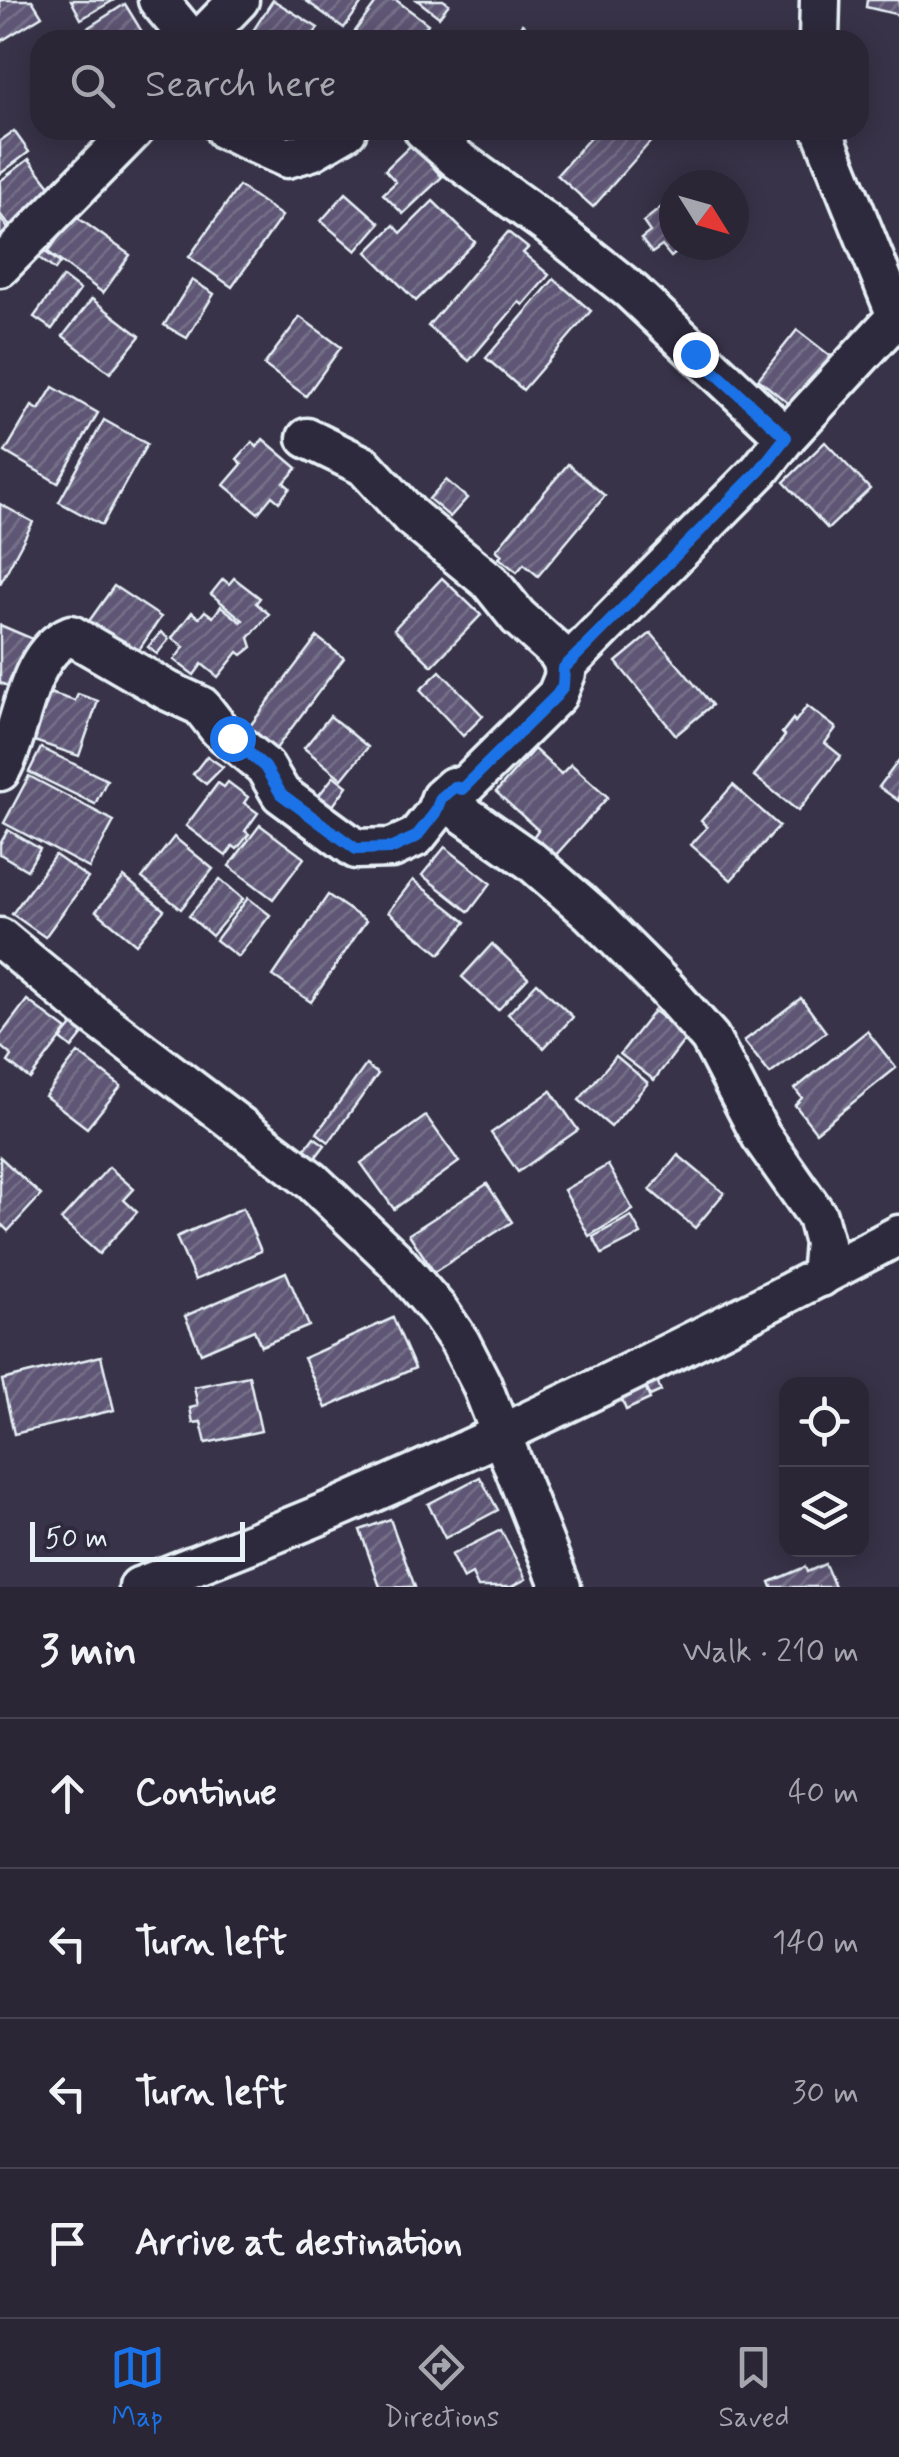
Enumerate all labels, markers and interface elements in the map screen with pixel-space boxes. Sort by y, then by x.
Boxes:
search box [30,30,869,140]
icon: search [65,58,120,113]
text: Search here [145,61,336,110]
north arrow [659,170,749,260]
route end [673,332,719,378]
route start [210,716,256,762]
map controls [779,1377,869,1557]
button: locate [779,1377,869,1467]
button: layers [779,1467,869,1557]
scale bar [30,1517,245,1562]
text: 50 m [45,1521,108,1558]
text: 3 min [40,1625,137,1680]
text: Walk · 210 m [682,1631,859,1673]
icon: ahead [40,1766,95,1821]
text: Continue [135,1769,277,1818]
text: 40 m [788,1772,859,1814]
icon: left [40,1916,95,1971]
text: Turn left [135,1919,287,1968]
text: 140 m [772,1922,859,1964]
icon: left [40,2066,95,2121]
text: Turn left [135,2069,287,2118]
text: 30 m [792,2072,859,2114]
icon: arrive [40,2216,95,2271]
text: Arrive at destination [135,2219,462,2268]
tab: Map [110,2340,165,2437]
tab: Directions [384,2340,499,2437]
tab: Saved [719,2340,789,2437]

